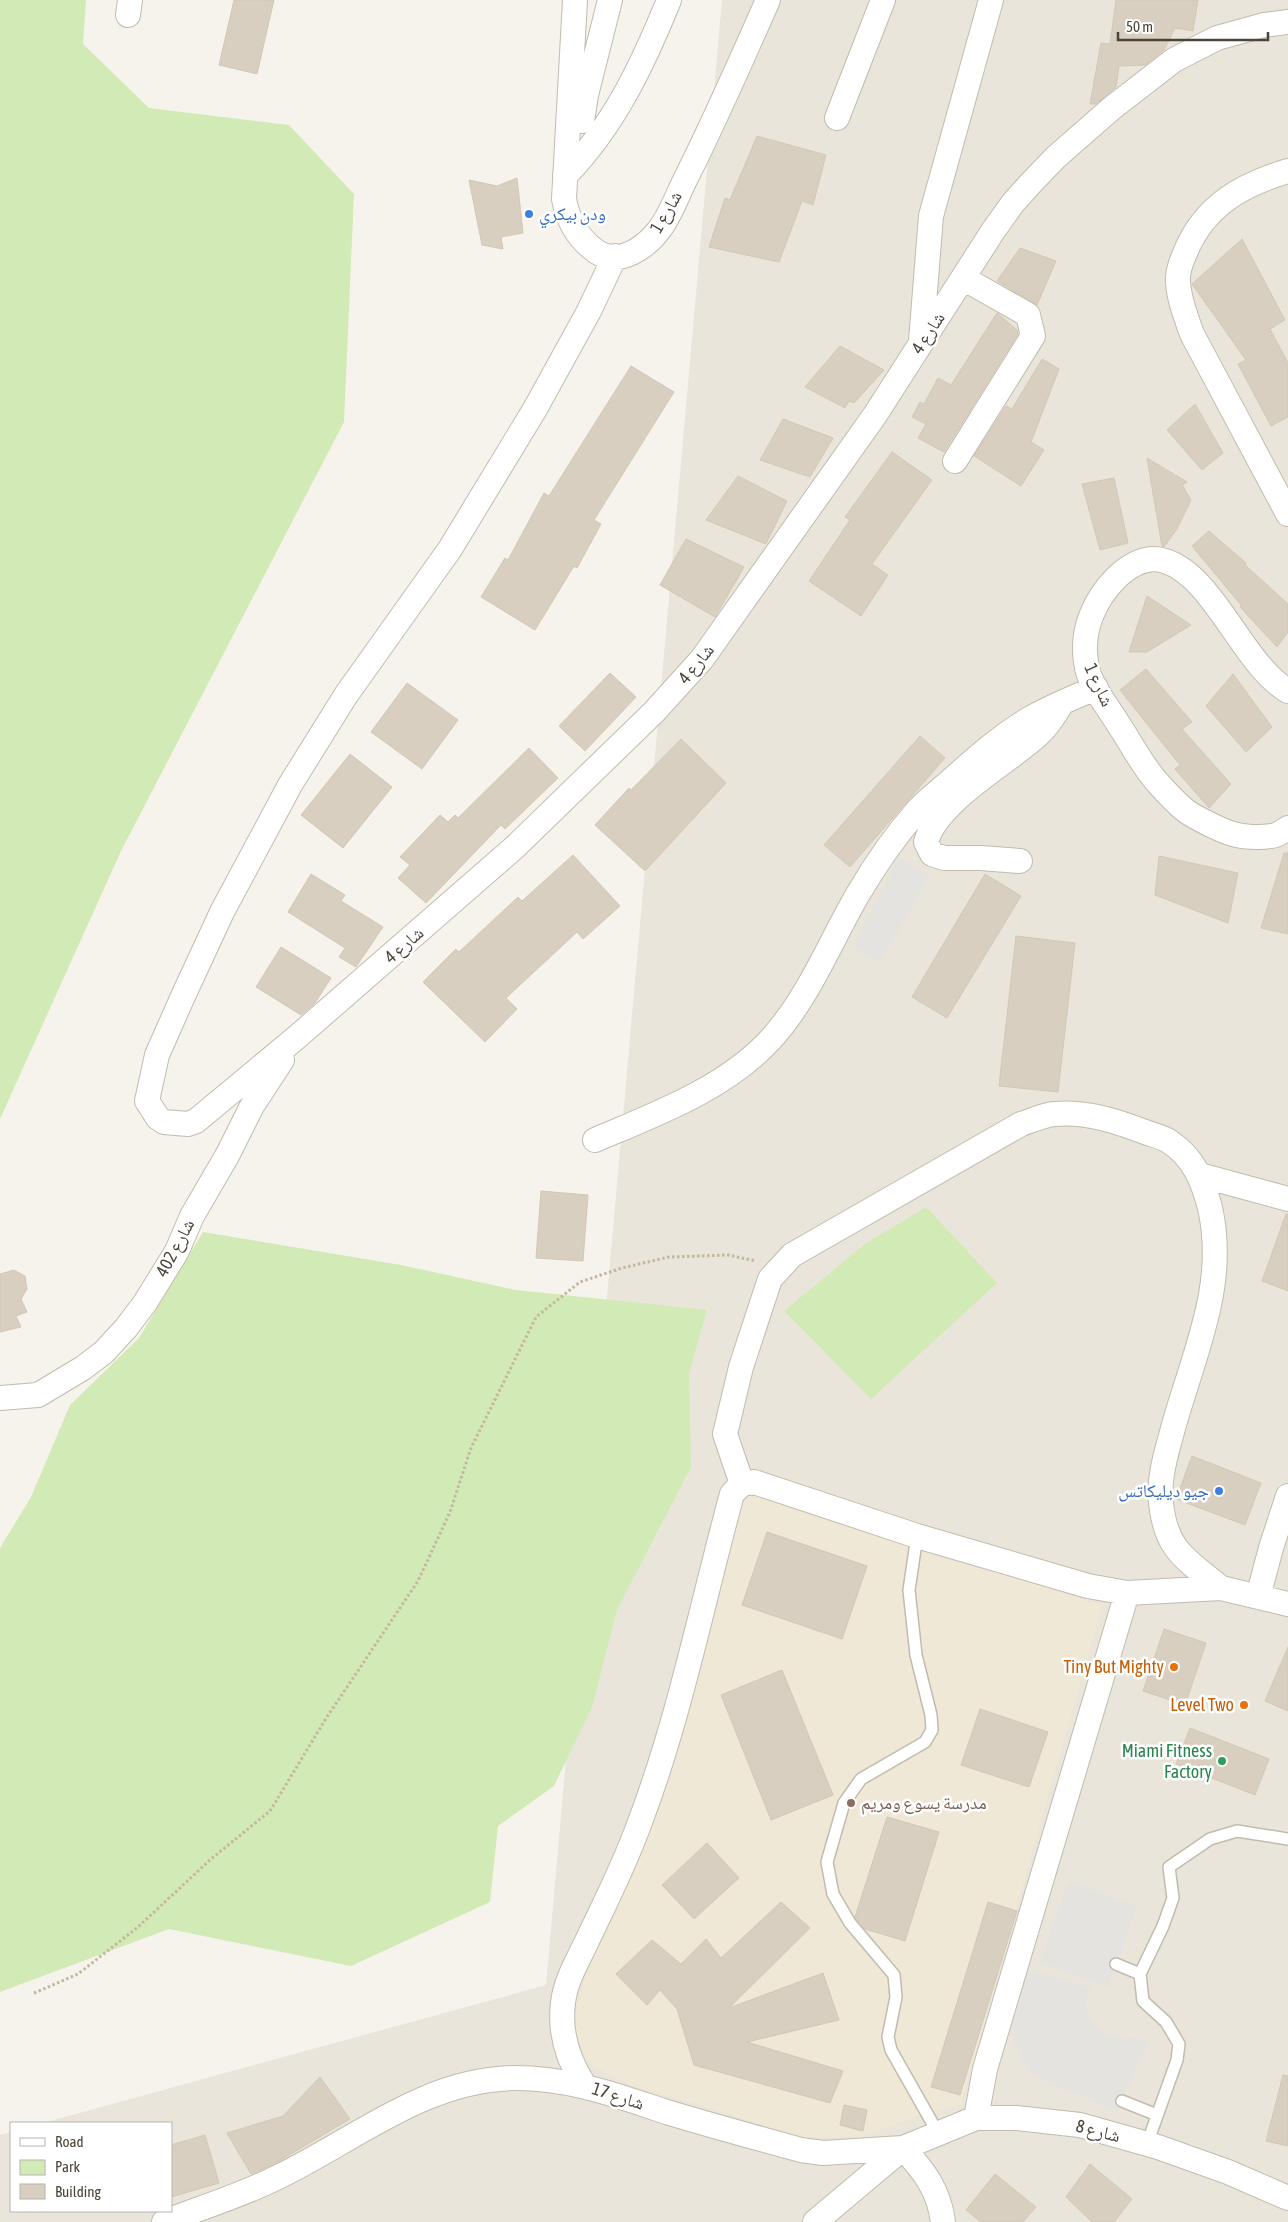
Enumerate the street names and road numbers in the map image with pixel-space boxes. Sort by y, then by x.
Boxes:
street label: شارع 1 [645,187,687,237]
street label: شارع 4 [906,308,950,358]
street label: شارع 4 [673,640,719,688]
street label: شارع 1 [1079,660,1119,710]
street label: شارع 4 [380,922,428,968]
street label: شارع 402 [151,1215,199,1281]
street label: شارع 17 [589,2077,647,2115]
street label: شارع 8 [1073,2115,1123,2147]

